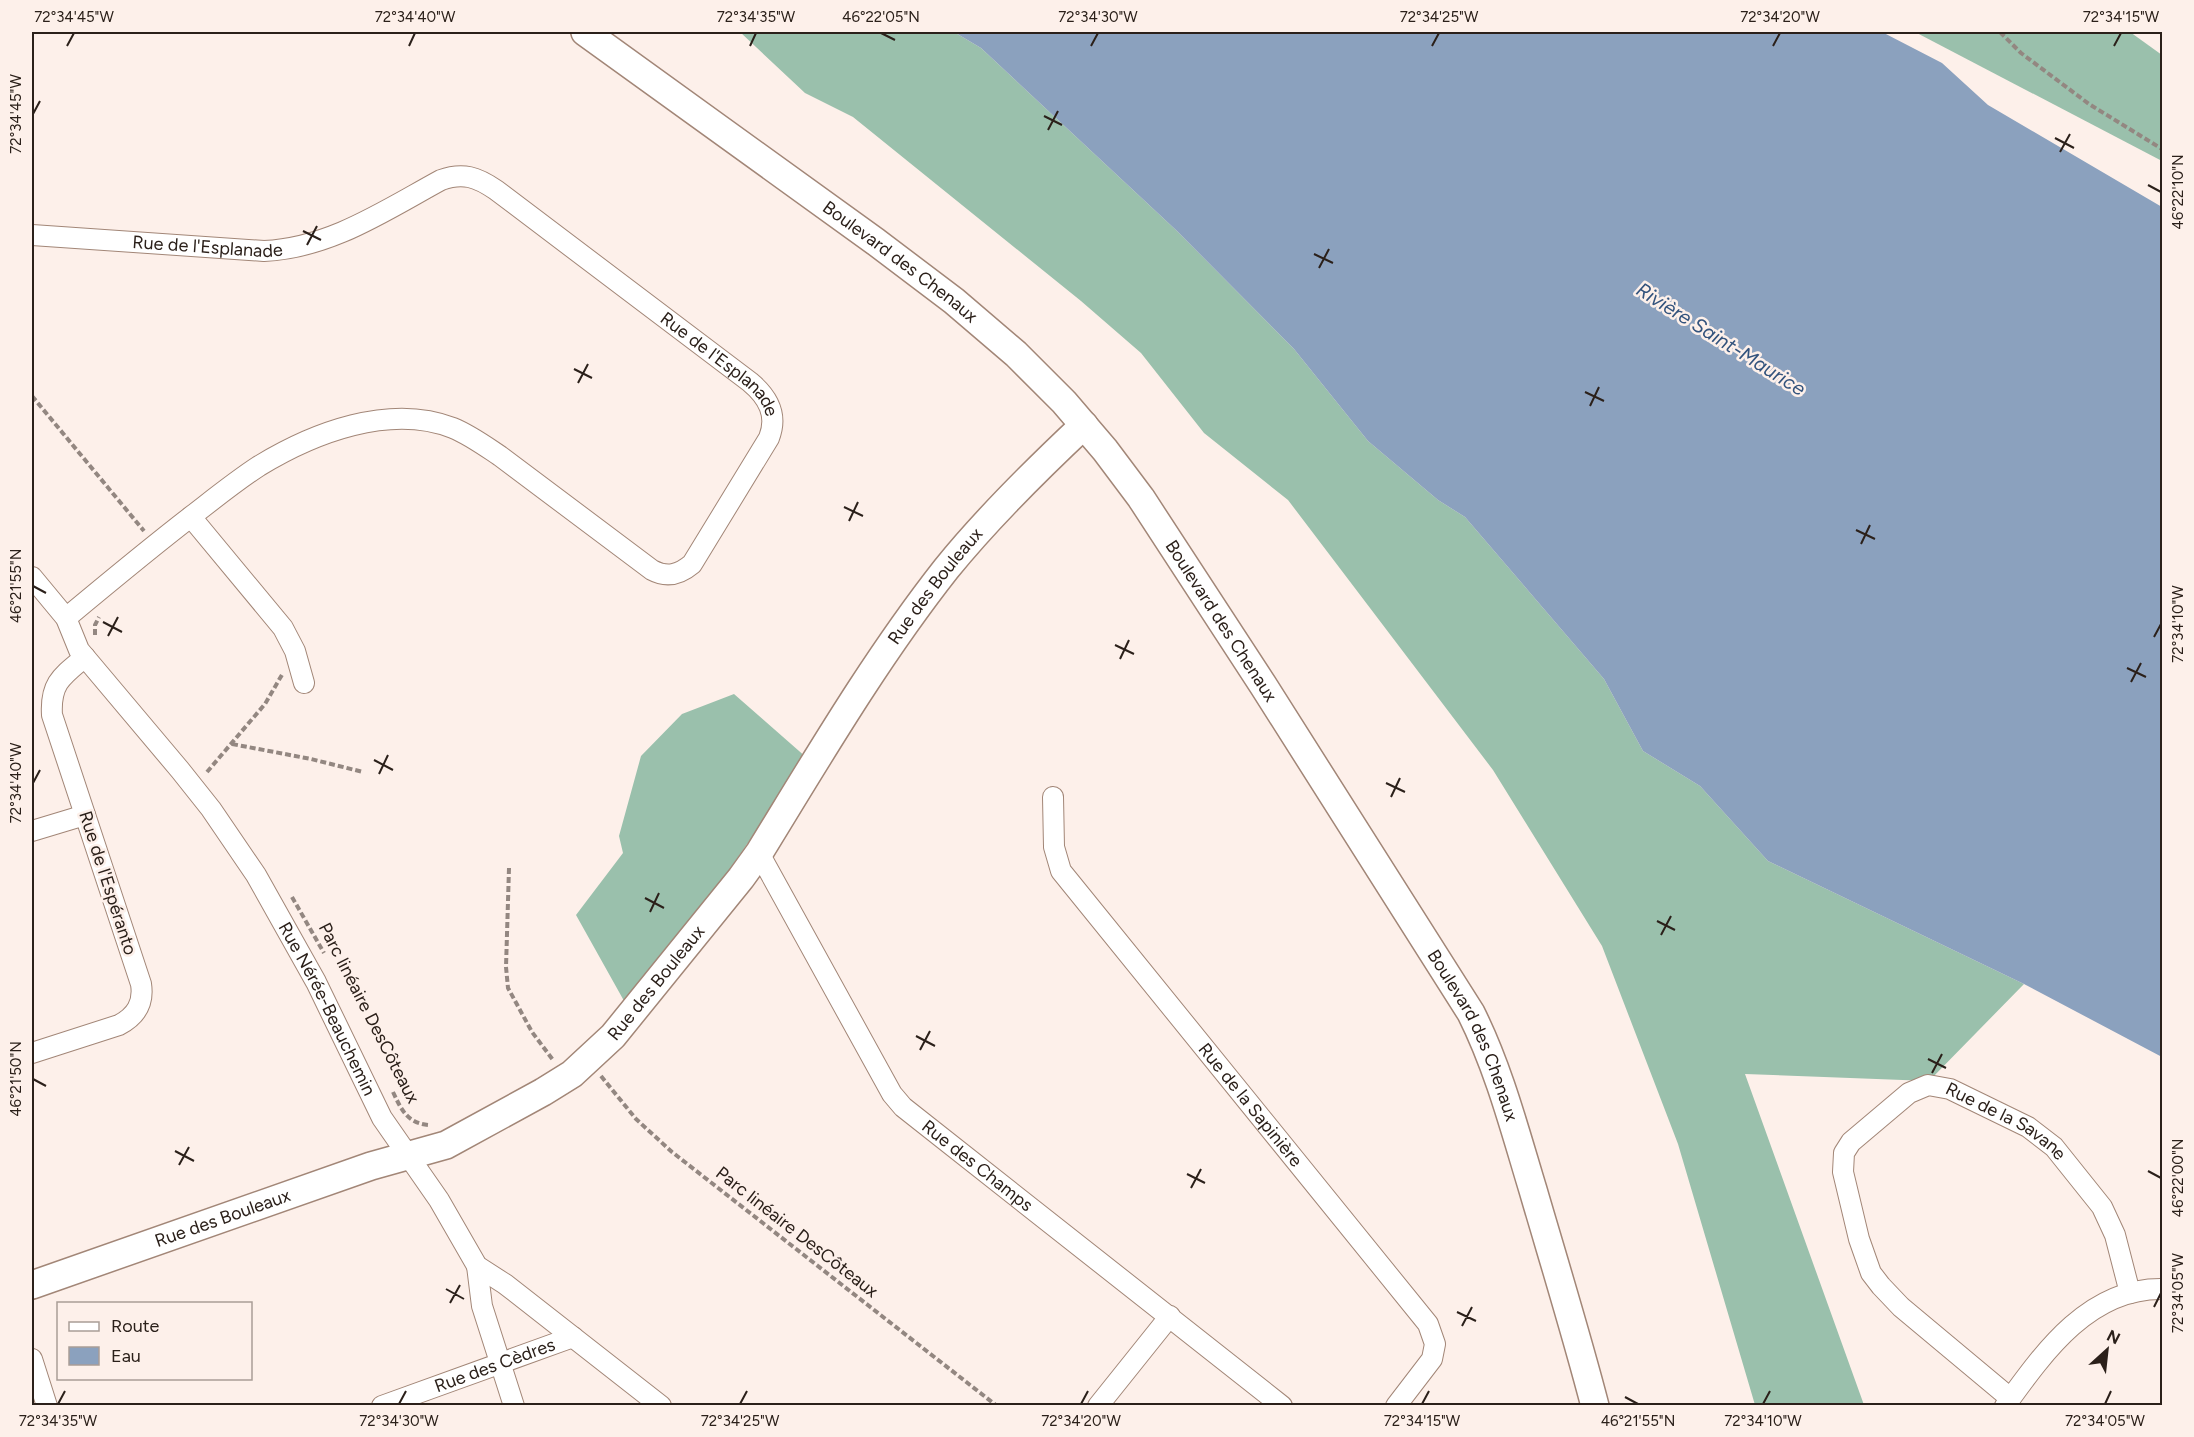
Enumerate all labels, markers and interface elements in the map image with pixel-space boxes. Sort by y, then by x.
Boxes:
text: 72°34'45"W [34,8,114,26]
text: 72°34'40"W [375,8,456,26]
text: 72°34'35"W [717,8,796,26]
text: 46°22'05"N [842,8,920,26]
text: 72°34'30"W [1058,8,1138,26]
text: 72°34'25"W [1400,8,1479,26]
text: 72°34'20"W [1740,8,1820,26]
text: 72°34'15"W [2083,8,2160,26]
text: 72°34'45"W [7,74,25,154]
text: 46°22'10"N [2169,154,2187,230]
street label: Boulevard des Chenaux [818,196,982,328]
street label: Rue de l'Esplanade [132,231,284,262]
water label: Rivière Saint-Maurice [1632,277,1810,401]
street label: Rue de l'Esplanade [656,307,783,419]
street label: Rue des Bouleaux [883,523,988,649]
street label: Boulevard des Chenaux [1160,536,1282,706]
text: 46°21'55"N [7,549,25,623]
text: 72°34'10"W [2169,585,2187,663]
text: 72°34'40"W [7,742,25,823]
street label: Rue de l'Espéranto [74,808,142,958]
street label: Rue Nérée-Beauchemin [274,918,380,1099]
street label: Parc linéaire DesCôteaux [314,919,424,1107]
street label: Rue des Bouleaux [603,921,709,1045]
street label: Boulevard des Chenaux [1423,945,1523,1124]
street label: Rue de la Sapinière [1194,1038,1307,1171]
text: 46°21'50"N [7,1041,25,1117]
street label: Rue de la Savane [1942,1078,2071,1164]
street label: Rue des Champs [917,1115,1037,1216]
text: 46°22'00"N [2169,1139,2187,1217]
street label: Parc linéaire DesCôteaux [712,1162,883,1302]
street label: Rue des Bouleaux [152,1184,294,1252]
text: 72°34'05"W [2169,1252,2187,1333]
legend [57,1302,252,1380]
text: Route [111,1315,160,1337]
north arrow [2077,1320,2137,1380]
text: N [2104,1326,2123,1348]
street label: Rue des Cèdres [432,1333,558,1397]
text: Eau [111,1345,141,1367]
text: 72°34'35"W [19,1412,98,1430]
text: 72°34'30"W [359,1412,439,1430]
text: 72°34'25"W [701,1412,780,1430]
text: 72°34'20"W [1041,1412,1121,1430]
text: 72°34'15"W [1384,1412,1461,1430]
text: 46°21'55"N [1601,1412,1675,1430]
text: 72°34'10"W [1724,1412,1802,1430]
text: 72°34'05"W [2065,1412,2146,1430]

